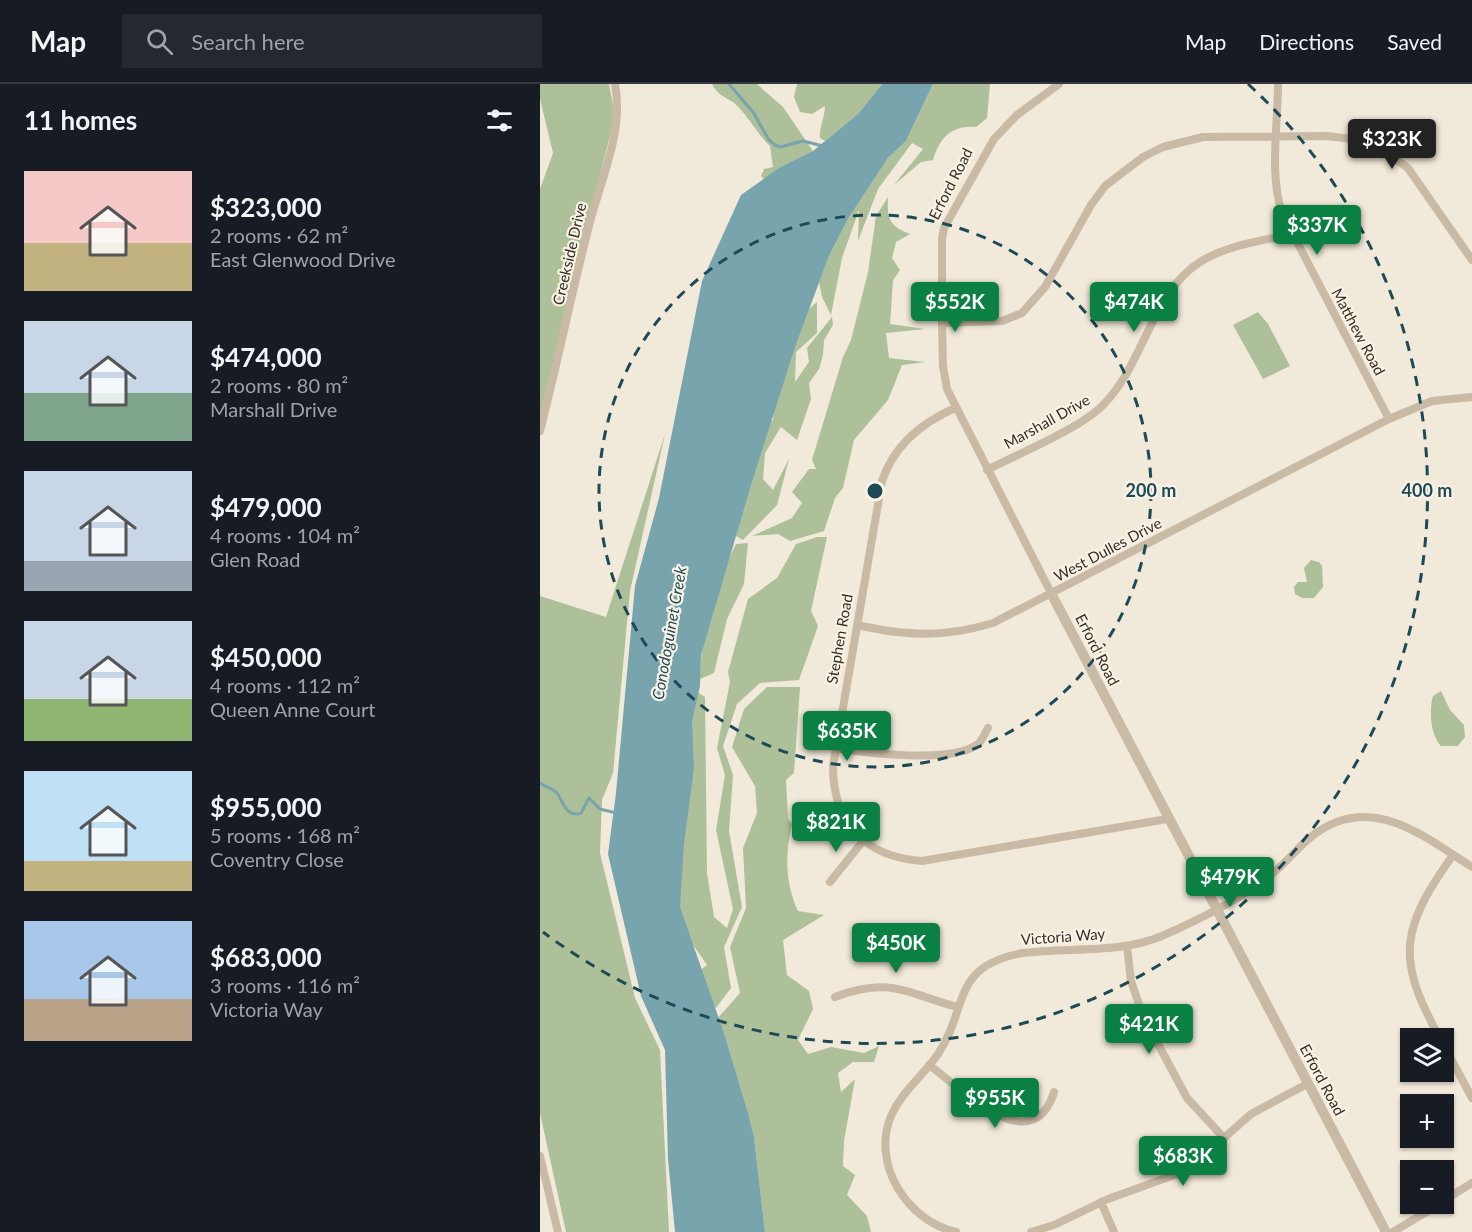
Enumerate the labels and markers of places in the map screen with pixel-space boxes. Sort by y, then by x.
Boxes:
pin: $323K [1350,119,1434,170]
pin: $337K [1275,205,1359,256]
pin: $552K [913,282,997,333]
pin: $474K [1092,282,1176,333]
centre of rings [865,481,885,501]
pin: $635K [805,711,889,762]
pin: $821K [794,802,878,853]
pin: $479K [1188,857,1272,908]
pin: $450K [854,923,938,974]
pin: $421K [1107,1004,1191,1055]
pin: $955K [953,1078,1037,1129]
pin: $683K [1141,1136,1225,1187]

